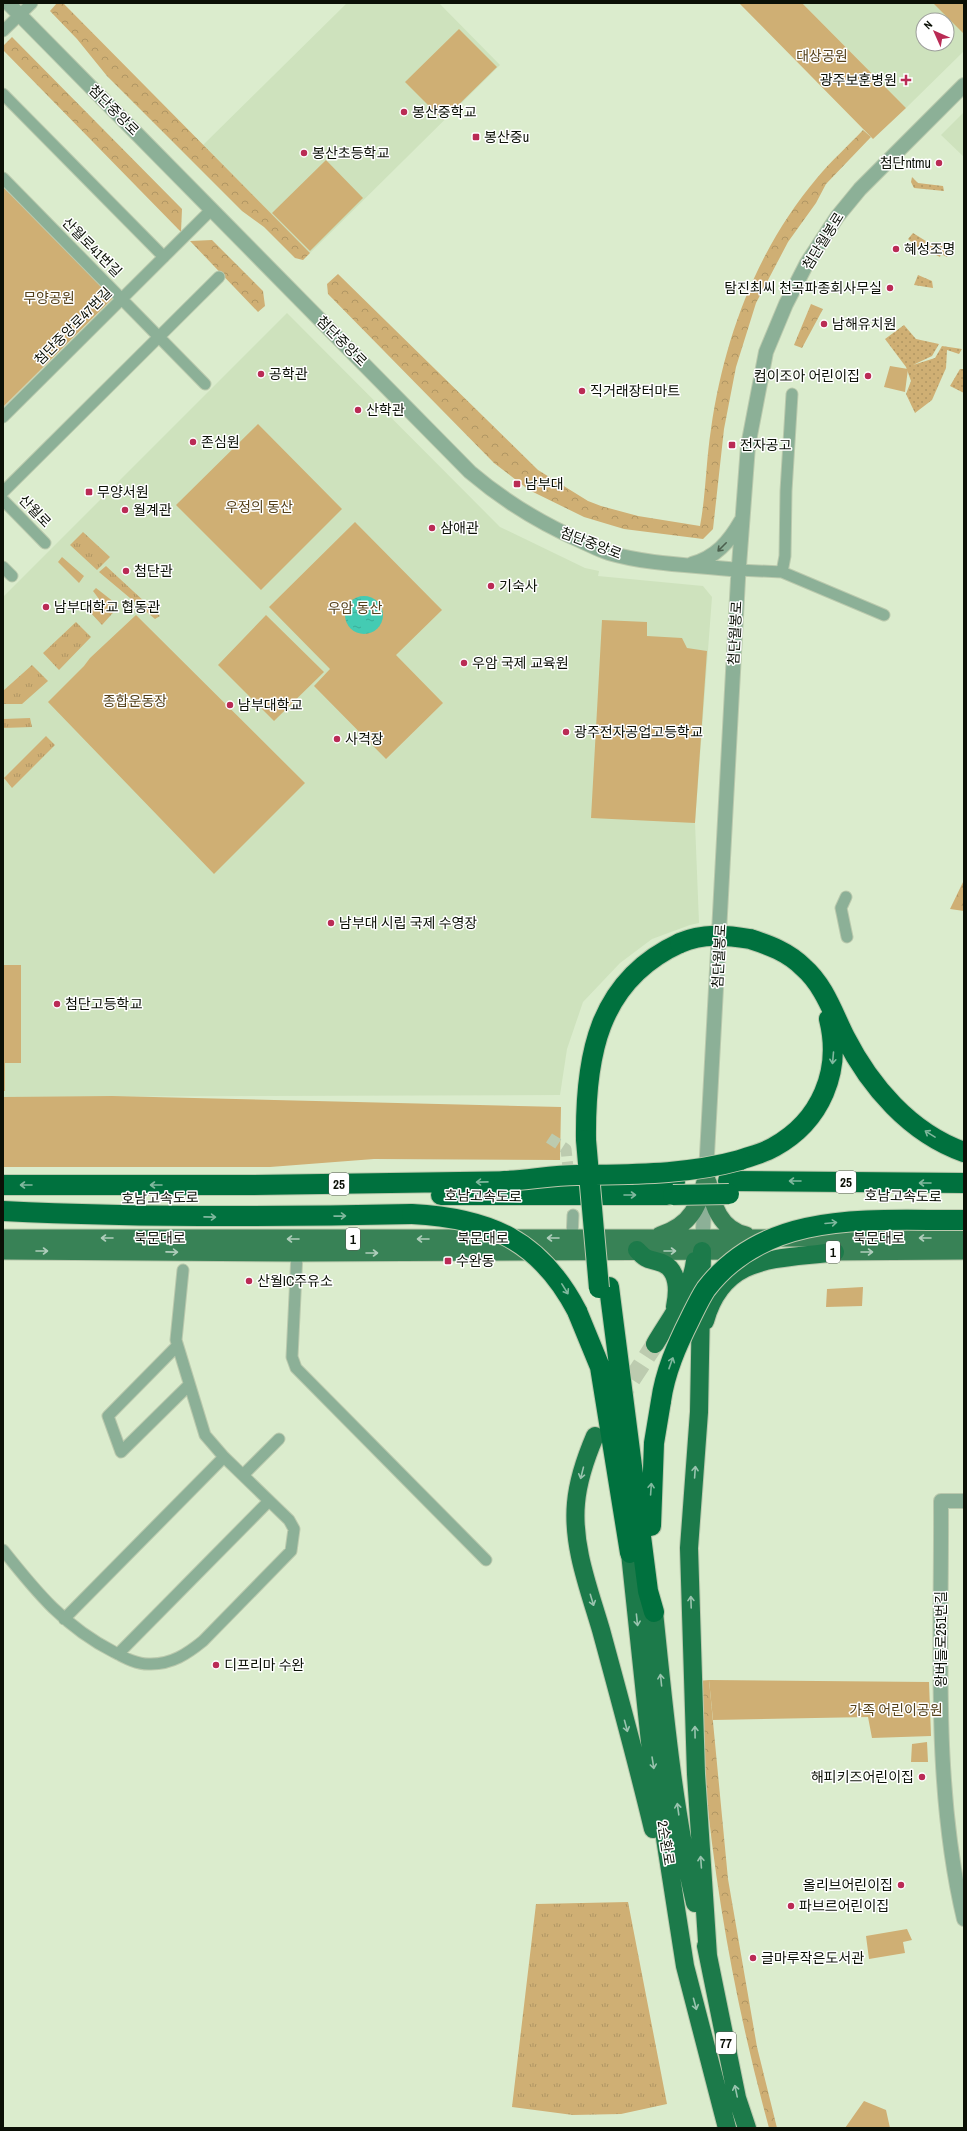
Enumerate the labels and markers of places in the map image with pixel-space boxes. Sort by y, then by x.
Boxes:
place label: 광주보훈병원 [820,71,897,89]
marker: 광주보훈병원 [900,74,912,86]
place label: 봉산중학교 [412,103,477,121]
marker: 봉산중학교 [399,107,409,117]
place label: 봉산중u [484,128,529,146]
marker: 봉산중u [471,132,481,142]
place label: 봉산초등학교 [312,144,389,162]
marker: 봉산초등학교 [299,148,309,158]
place label: 첨단ntmu [880,154,931,172]
marker: 첨단ntmu [934,158,944,168]
place label: 혜성조명 [904,240,956,258]
marker: 혜성조명 [891,244,901,254]
place label: 탐진최씨 천곡파종회사무실 [724,279,882,297]
marker: 탐진최씨 천곡파종회사무실 [885,283,895,293]
place label: 남해유치원 [832,315,896,333]
marker: 남해유치원 [819,319,829,329]
place label: 공학관 [269,365,308,383]
place label: 컴이조아 어린이집 [754,367,860,385]
marker: 공학관 [256,369,266,379]
marker: 컴이조아 어린이집 [863,371,873,381]
place label: 직거래장터마트 [590,382,680,400]
marker: 직거래장터마트 [577,386,587,396]
place label: 산학관 [366,401,405,419]
marker: 산학관 [353,405,363,415]
place label: 존심원 [201,433,240,451]
place label: 전자공고 [740,436,792,454]
marker: 존심원 [188,437,198,447]
marker: 전자공고 [727,440,737,450]
place label: 남부대 [525,475,564,493]
marker: 남부대 [512,479,522,489]
place label: 무양서원 [97,483,149,501]
marker: 무양서원 [84,487,94,497]
place label: 월계관 [133,501,172,519]
marker: 월계관 [120,505,130,515]
place label: 삼애관 [440,519,479,537]
marker: 삼애관 [427,523,437,533]
place label: 첨단관 [134,562,173,580]
marker: 첨단관 [121,566,131,576]
place label: 기숙사 [499,577,538,595]
marker: 기숙사 [486,581,496,591]
place label: 남부대학교 협동관 [54,598,160,616]
marker: 남부대학교 협동관 [41,602,51,612]
place label: 우암 국제 교육원 [472,654,569,672]
marker: 우암 국제 교육원 [459,658,469,668]
place label: 남부대학교 [238,696,303,714]
marker: 남부대학교 [225,700,235,710]
place label: 광주전자공업고등학교 [574,723,703,741]
marker: 광주전자공업고등학교 [561,727,571,737]
place label: 사격장 [345,730,384,748]
marker: 사격장 [332,734,342,744]
place label: 남부대 시립 국제 수영장 [339,914,477,932]
marker: 남부대 시립 국제 수영장 [326,918,336,928]
place label: 첨단고등학교 [65,995,142,1013]
marker: 첨단고등학교 [52,999,62,1009]
place label: 수완동 [456,1252,495,1270]
marker: 수완동 [443,1256,453,1266]
place label: 산월IC주유소 [257,1272,333,1290]
marker: 산월IC주유소 [244,1276,254,1286]
place label: 디프리마 수완 [224,1656,305,1674]
marker: 디프리마 수완 [211,1660,221,1670]
place label: 해피키즈어린이집 [811,1768,914,1786]
marker: 해피키즈어린이집 [917,1772,927,1782]
place label: 올리브어린이집 [803,1876,893,1894]
marker: 올리브어린이집 [896,1880,906,1890]
place label: 파브르어린이집 [799,1897,889,1915]
marker: 파브르어린이집 [786,1901,796,1911]
place label: 글마루작은도서관 [761,1949,864,1967]
marker: 글마루작은도서관 [748,1953,758,1963]

